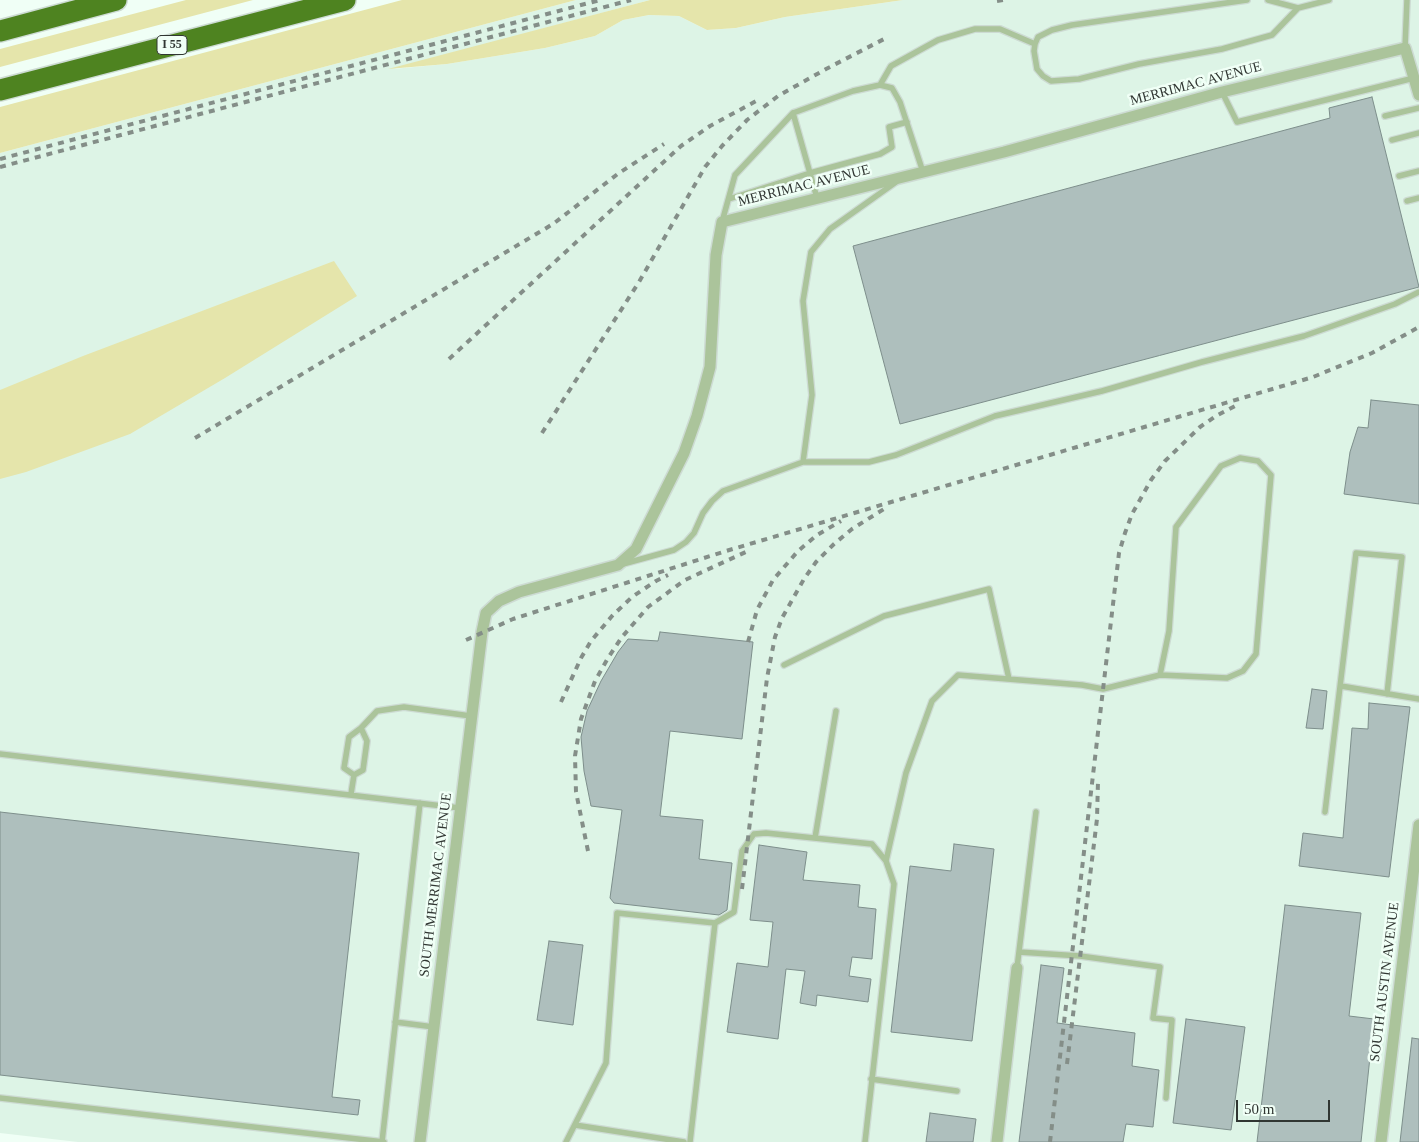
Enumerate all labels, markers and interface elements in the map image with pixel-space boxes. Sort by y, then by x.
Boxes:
road number: I 55 [157,36,187,54]
street label: MERRIMAC AVENUE [1128,58,1264,110]
street label: MERRIMAC AVENUE [736,161,872,211]
street label: SOUTH MERRIMAC AVENUE [416,792,456,978]
street label: SOUTH AUSTIN AVENUE [1367,901,1403,1063]
scale bar [1239,1090,1333,1122]
text: 50 m [1244,1101,1274,1117]

